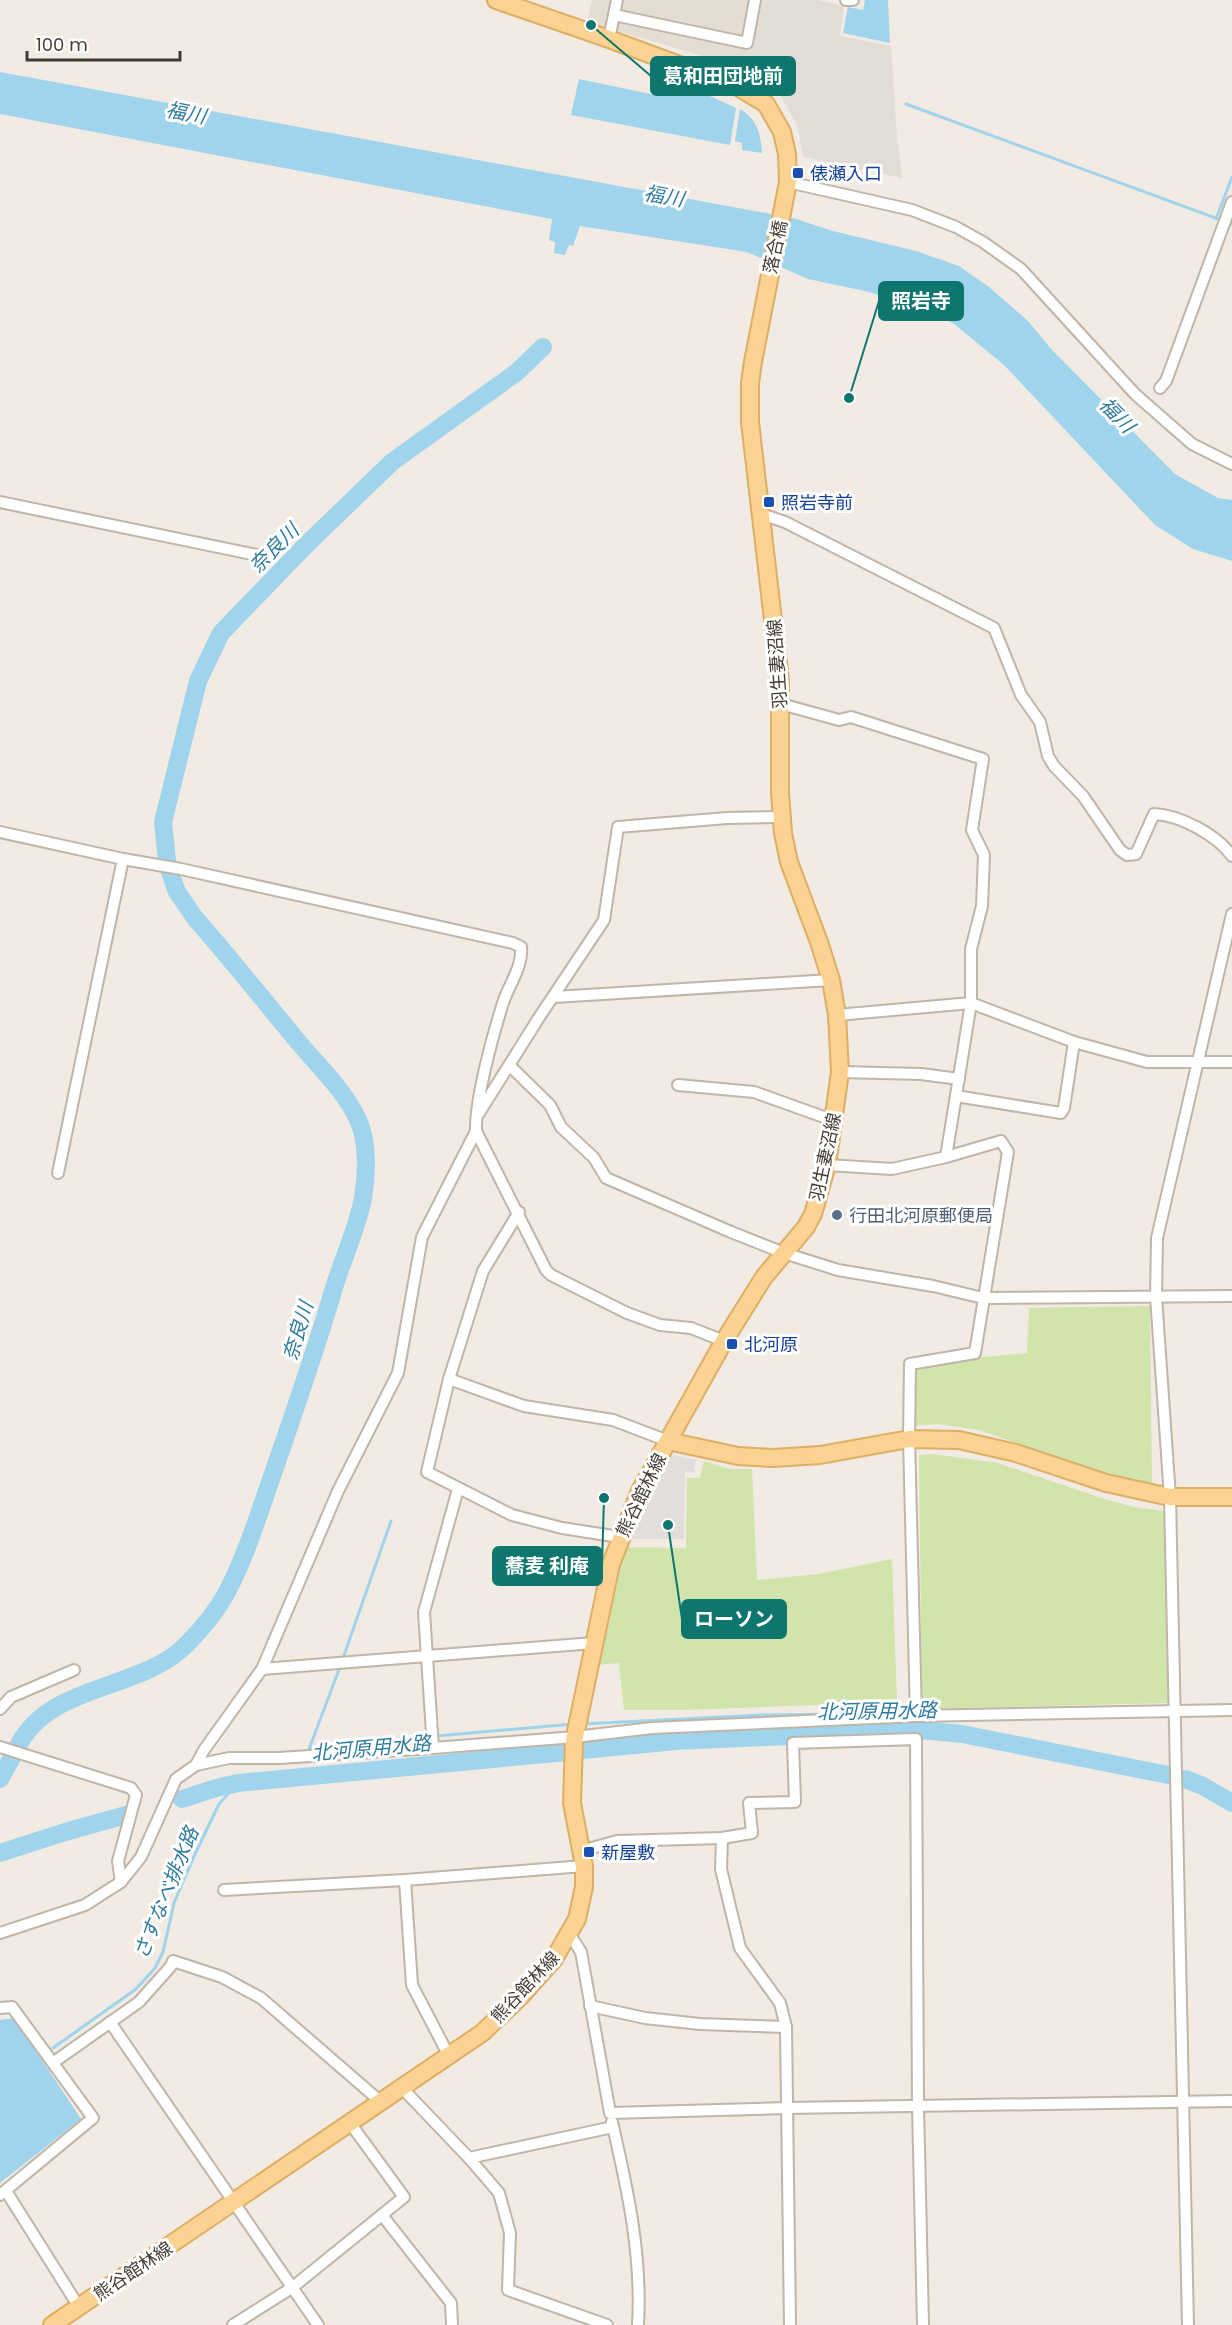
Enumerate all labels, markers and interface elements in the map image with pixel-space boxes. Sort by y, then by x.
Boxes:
scale bar [27,24,180,62]
text: 100 m [36,32,88,57]
callout: 葛和田団地前 [651,57,795,95]
text: 葛和田団地前 [663,62,783,90]
water label: 福川 [164,95,210,131]
place label: 俵瀬入口 [810,161,882,186]
marker: 俵瀬入口 [791,166,805,180]
water label: 福川 [642,179,688,214]
street label: 落合橋 [757,218,793,276]
callout: 照岩寺 [879,282,963,320]
text: 照岩寺 [891,287,951,315]
water label: 福川 [1093,391,1142,441]
place label: 照岩寺前 [781,490,853,515]
marker: 照岩寺前 [762,495,776,509]
water label: 奈良川 [243,515,307,579]
street label: 羽生妻沼線 [761,618,793,710]
street label: 羽生妻沼線 [803,1110,847,1204]
place label: 行田北河原郵便局 [849,1203,993,1228]
marker: 行田北河原郵便局 [830,1208,844,1222]
water label: 奈良川 [276,1296,321,1364]
place label: 北河原 [744,1332,798,1357]
marker: 北河原 [725,1337,739,1351]
street label: 熊谷館林線 [610,1449,672,1541]
callout: 蕎麦 利庵 [493,1547,602,1585]
text: 蕎麦 利庵 [505,1552,589,1580]
callout: ローソン [682,1600,786,1638]
text: ローソン [694,1605,774,1633]
water label: 北河原用水路 [817,1696,939,1726]
water label: 北河原用水路 [310,1729,434,1767]
water label: さすなべ排水路 [127,1821,206,1963]
place label: 新屋敷 [601,1840,655,1865]
marker: 新屋敷 [582,1845,596,1859]
street label: 熊谷館林線 [485,1946,565,2028]
street label: 熊谷館林線 [89,2235,177,2307]

